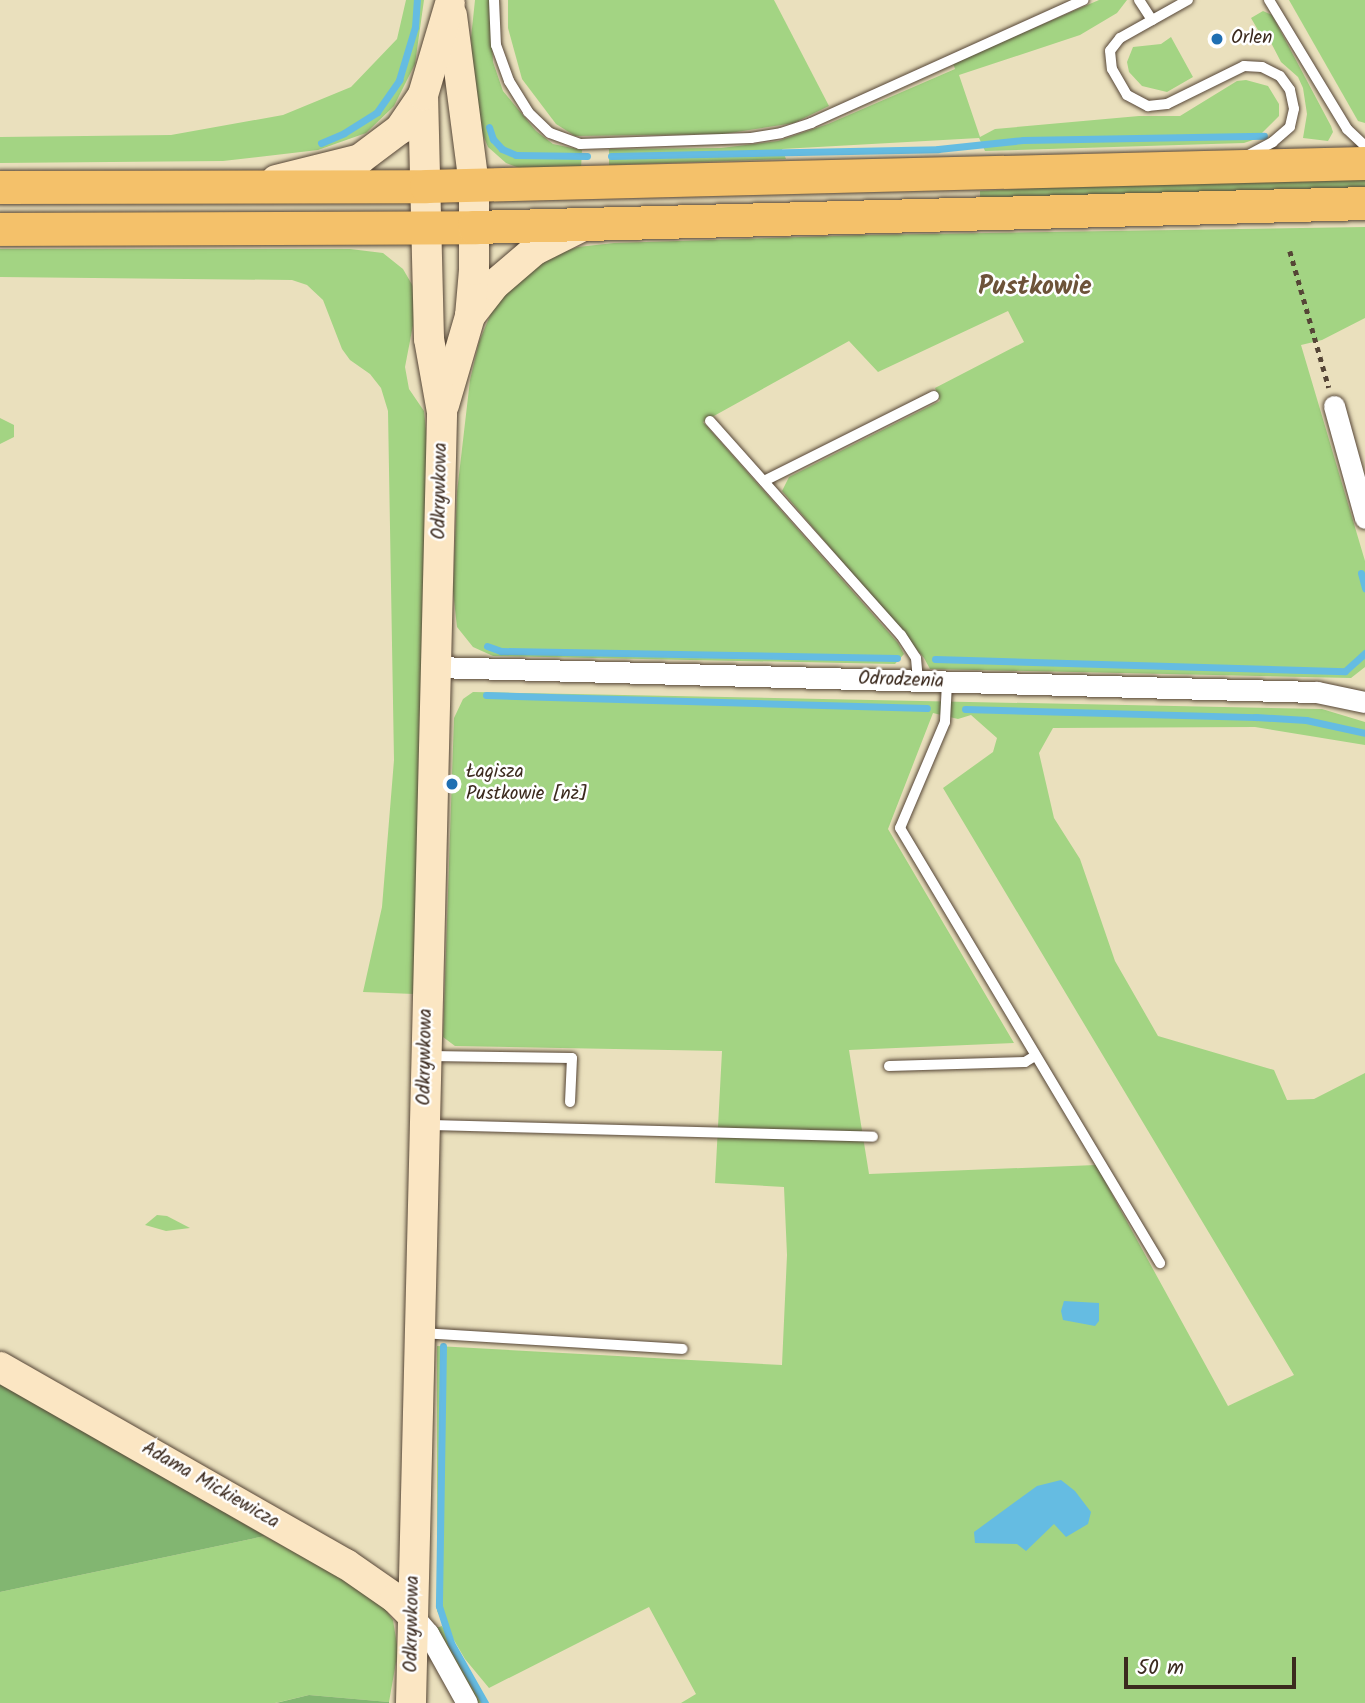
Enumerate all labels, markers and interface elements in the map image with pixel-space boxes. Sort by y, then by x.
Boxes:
place label: Orlen [1231,28,1272,50]
marker: Orlen [1209,31,1225,47]
district label: Pustkowie [978,272,1092,304]
street label: Odkrywkowa [429,442,453,540]
street label: Odrodzenia [858,668,944,694]
place label: Łagisza Pustkowie [nż] [466,762,587,806]
marker: Łagisza Pustkowie [nż] [444,776,460,792]
street label: Odkrywkowa [414,1008,438,1106]
street label: Adama Mickiewicza [137,1437,283,1535]
street label: Odkrywkowa [401,1575,425,1673]
scale bar [1127,1644,1298,1688]
text: 50 m [1137,1652,1184,1685]

